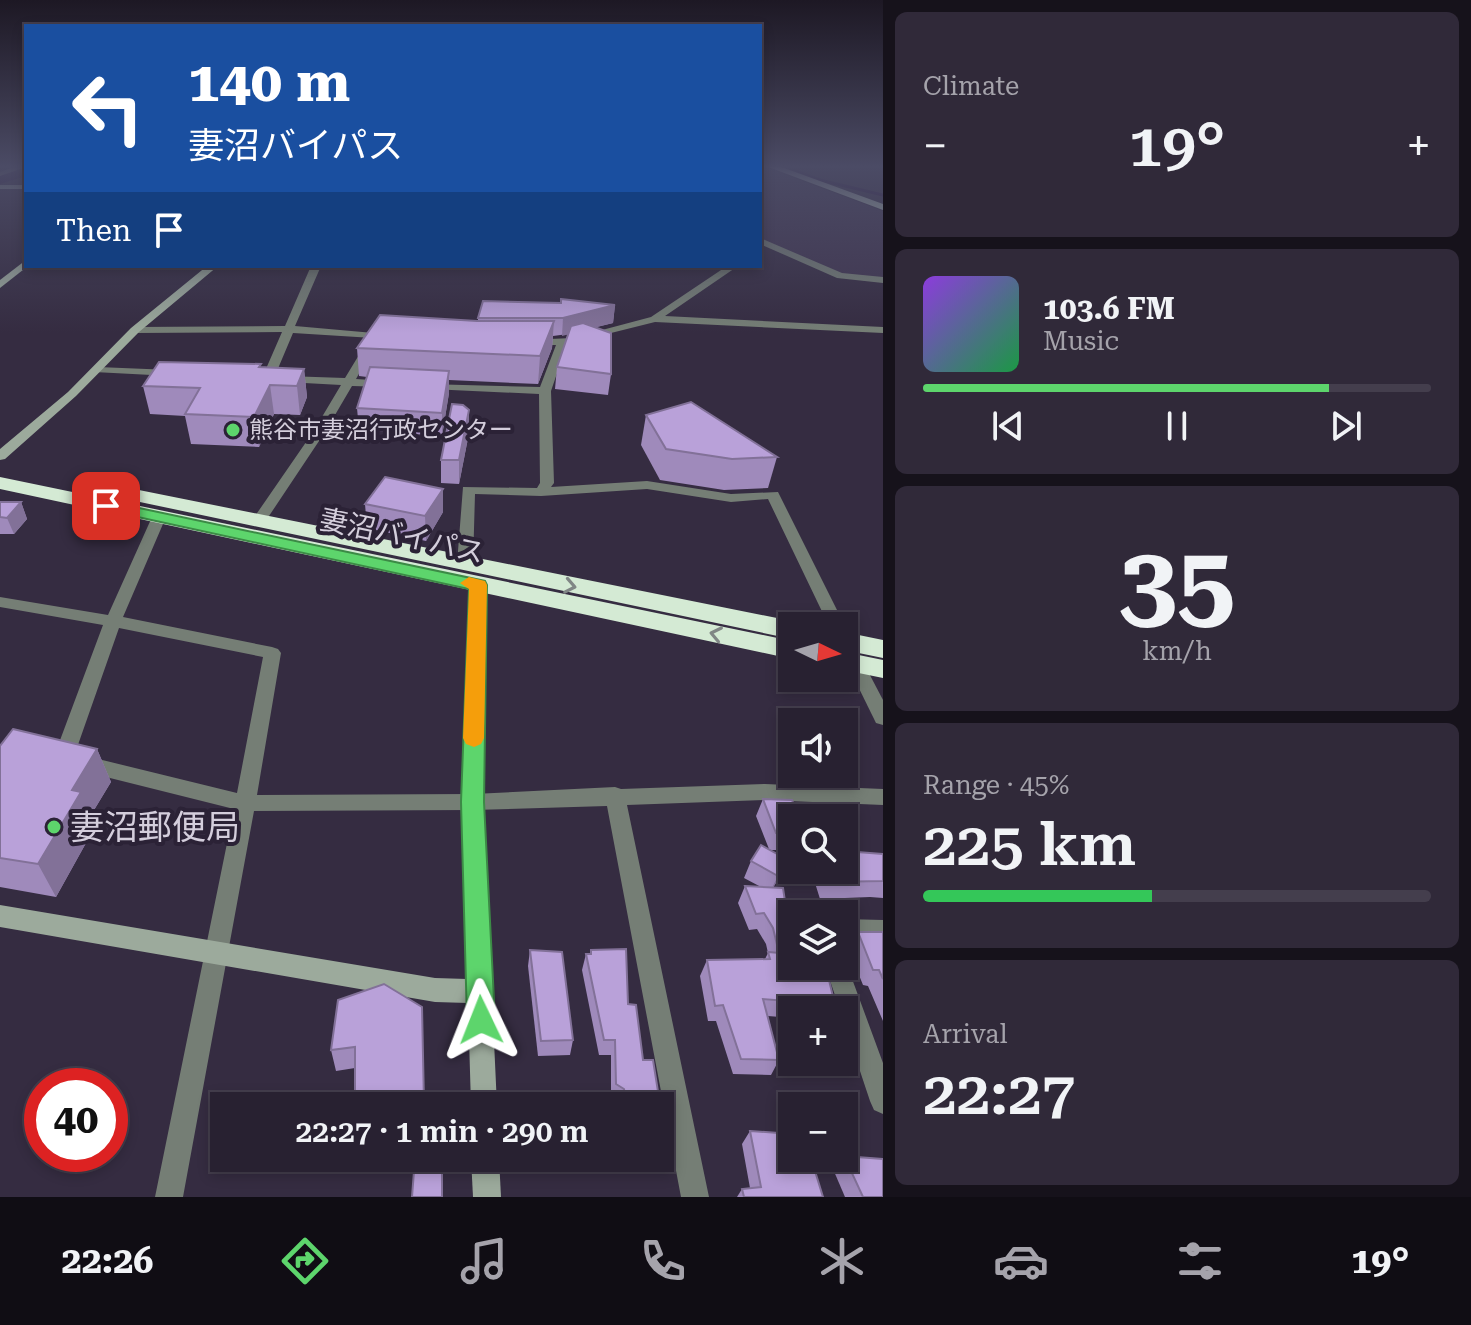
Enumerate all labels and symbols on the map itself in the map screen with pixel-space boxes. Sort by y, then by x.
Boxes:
place label: 熊谷市妻沼行政センター [249,416,513,444]
marker: 熊谷市妻沼行政センター [224,421,242,439]
pin [72,472,140,540]
street label: 妻沼バイパス [317,502,487,570]
one-way arrow [563,577,576,594]
north arrow [778,612,858,692]
one-way arrow [709,627,722,644]
place label: 妻沼郵便局 [70,807,240,847]
marker: 妻沼郵便局 [45,818,63,836]
position arrow [439,978,523,1062]
speed limit sign: 40 [24,1068,128,1172]

